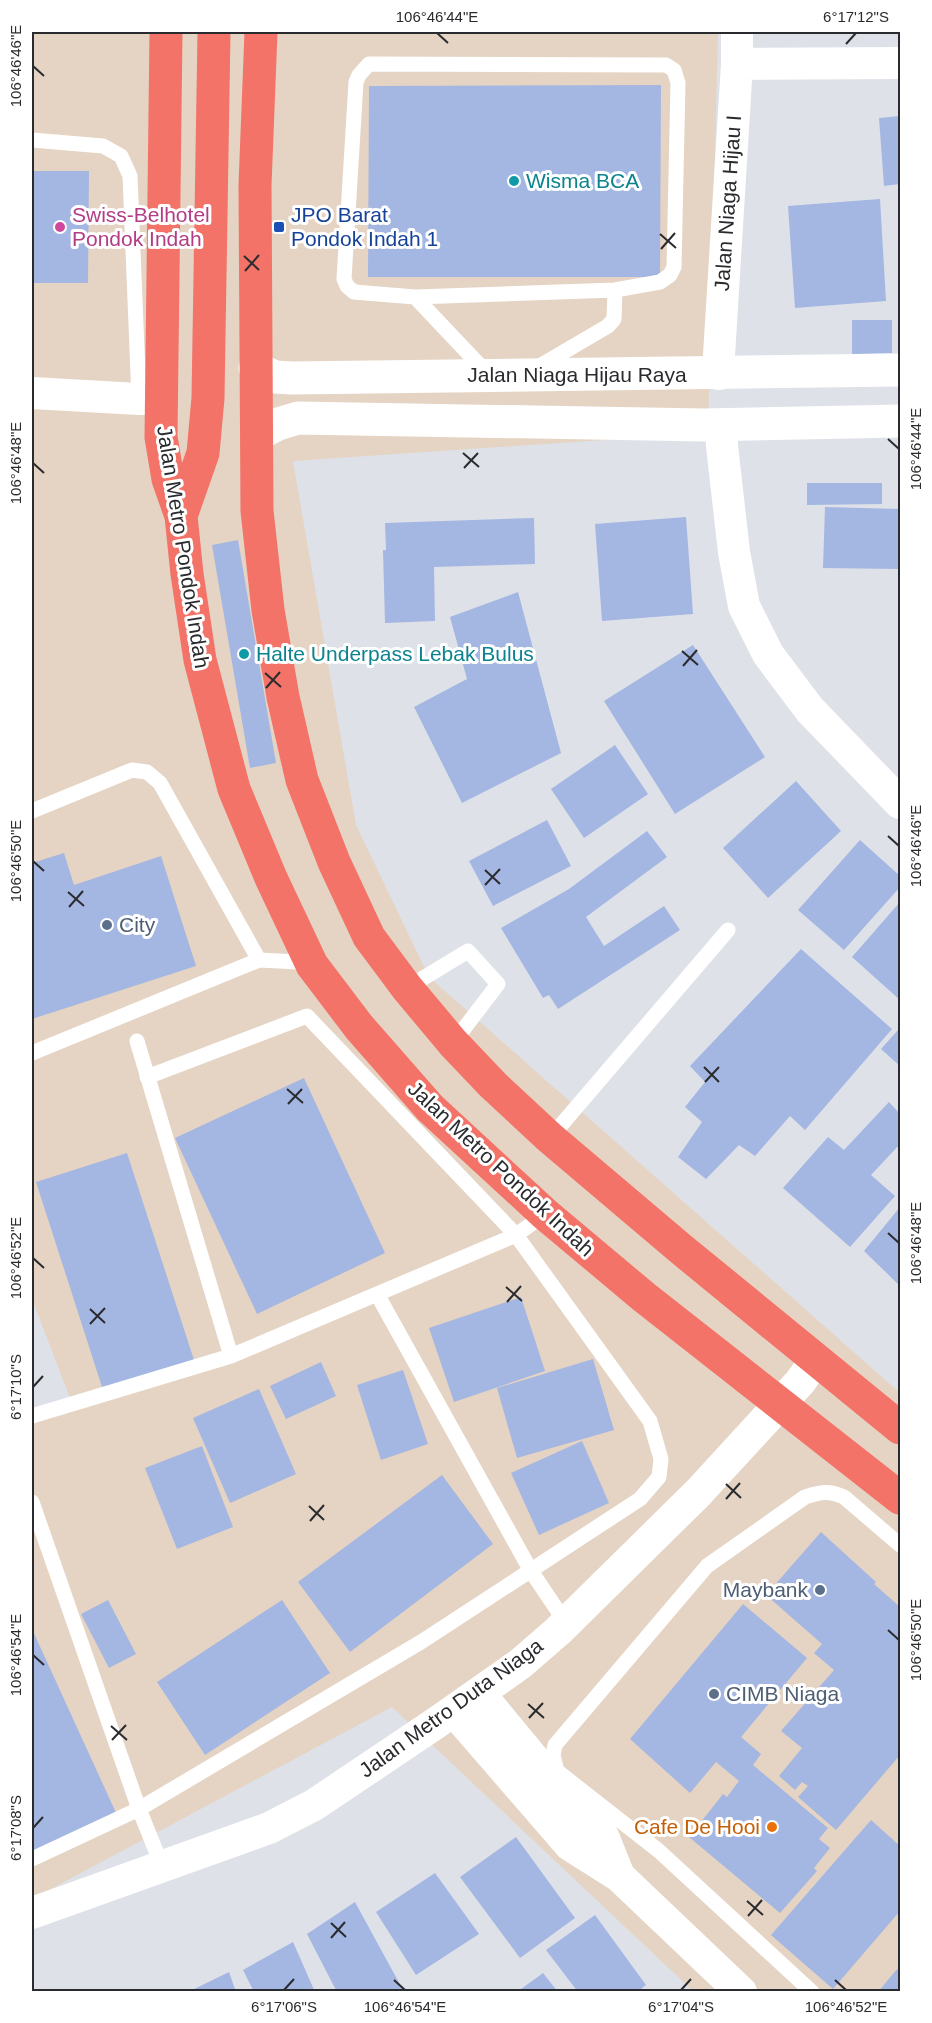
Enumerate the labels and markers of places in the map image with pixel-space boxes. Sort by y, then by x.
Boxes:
place label: Wisma BCA [526,169,639,192]
marker: Wisma BCA [507,174,521,188]
place label: Swiss-Belhotel Pondok Indah [72,203,210,250]
place label: JPO Barat Pondok Indah 1 [291,203,438,250]
marker: Swiss-Belhotel Pondok Indah [53,220,67,234]
marker: JPO Barat Pondok Indah 1 [272,220,286,234]
place label: Halte Underpass Lebak Bulus [256,642,534,665]
marker: Halte Underpass Lebak Bulus [237,647,251,661]
place label: City [119,913,156,936]
marker: City [100,918,114,932]
place label: Maybank [723,1578,808,1601]
marker: Maybank [813,1583,827,1597]
place label: CIMB Niaga [726,1682,840,1705]
marker: CIMB Niaga [707,1687,721,1701]
place label: Cafe De Hooi [634,1815,760,1838]
marker: Cafe De Hooi [765,1820,779,1834]

